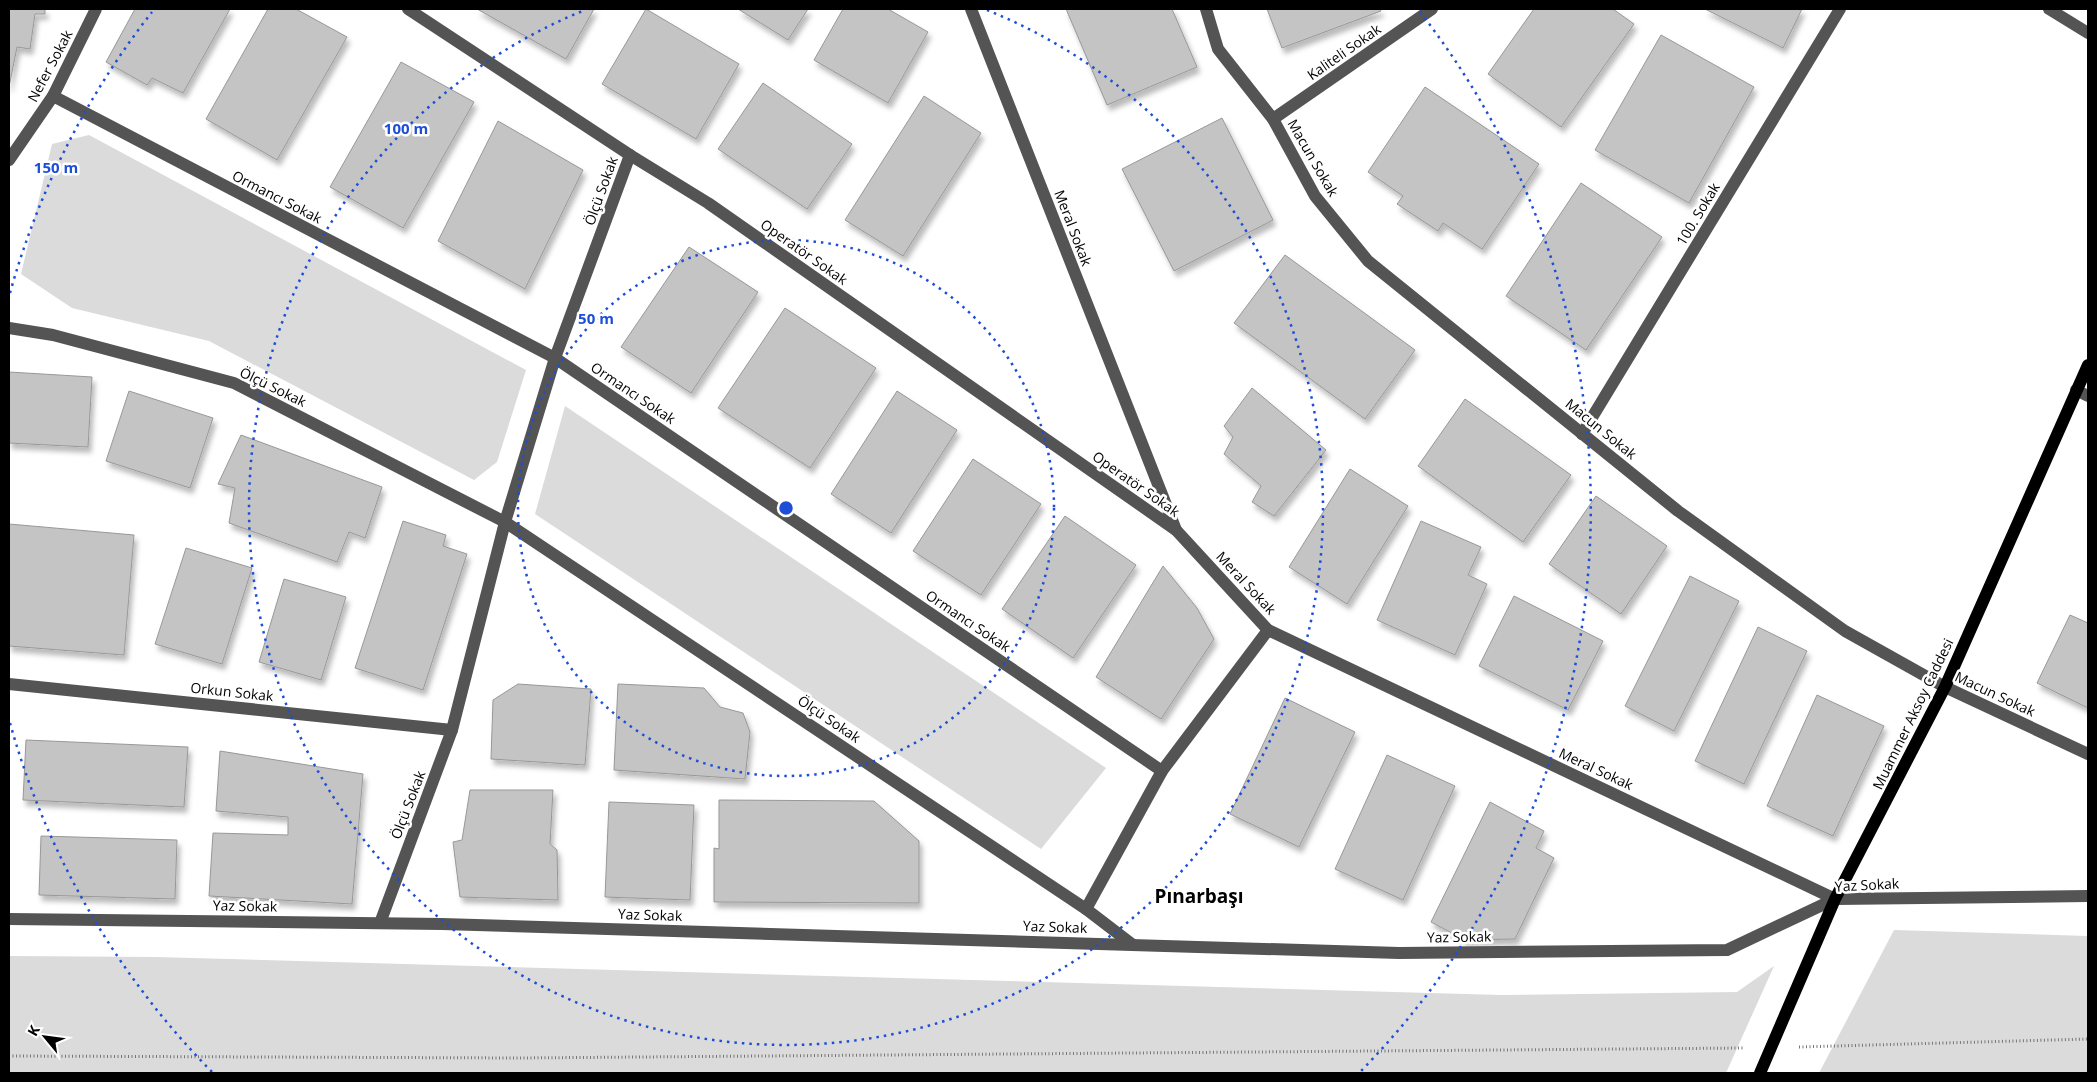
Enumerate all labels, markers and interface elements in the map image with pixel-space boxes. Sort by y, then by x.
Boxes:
street label: Kaliteli Sokak [1303,19,1385,84]
street label: Nefer Sokak [23,26,77,105]
street label: Macun Sokak [1284,116,1344,200]
text: 100 m [384,118,428,138]
street label: Ölçü Sokak [579,153,622,228]
text: 150 m [34,157,78,177]
street label: Ormancı Sokak [229,166,326,228]
street label: 100. Sokak [1671,178,1724,249]
street label: Meral Sokak [1050,187,1097,269]
street label: Operatör Sokak [757,215,852,289]
text: 50 m [578,308,614,328]
street label: Ormancı Sokak [587,357,680,428]
street label: Ölçü Sokak [237,362,310,411]
street label: Macun Sokak [1562,394,1641,464]
street label: Operatör Sokak [1089,447,1184,521]
centre of rings [777,499,795,517]
street label: Meral Sokak [1212,547,1281,619]
street label: Ormancı Sokak [922,585,1015,656]
street label: Muammer Aksoy Caddesi [1868,635,1957,792]
street label: Macun Sokak [1952,667,2039,721]
street label: Orkun Sokak [190,678,275,705]
street label: Ölçü Sokak [794,691,865,747]
street label: Meral Sokak [1556,743,1637,794]
street label: Ölçü Sokak [386,767,430,842]
street label: Yaz Sokak [1834,873,1900,896]
district label: Pınarbaşı [1154,883,1244,909]
street label: Yaz Sokak [213,895,278,916]
street label: Yaz Sokak [618,904,683,925]
street label: Yaz Sokak [1023,916,1088,937]
street label: Yaz Sokak [1427,926,1492,947]
north arrow [20,1012,70,1062]
text: K [23,1021,44,1039]

